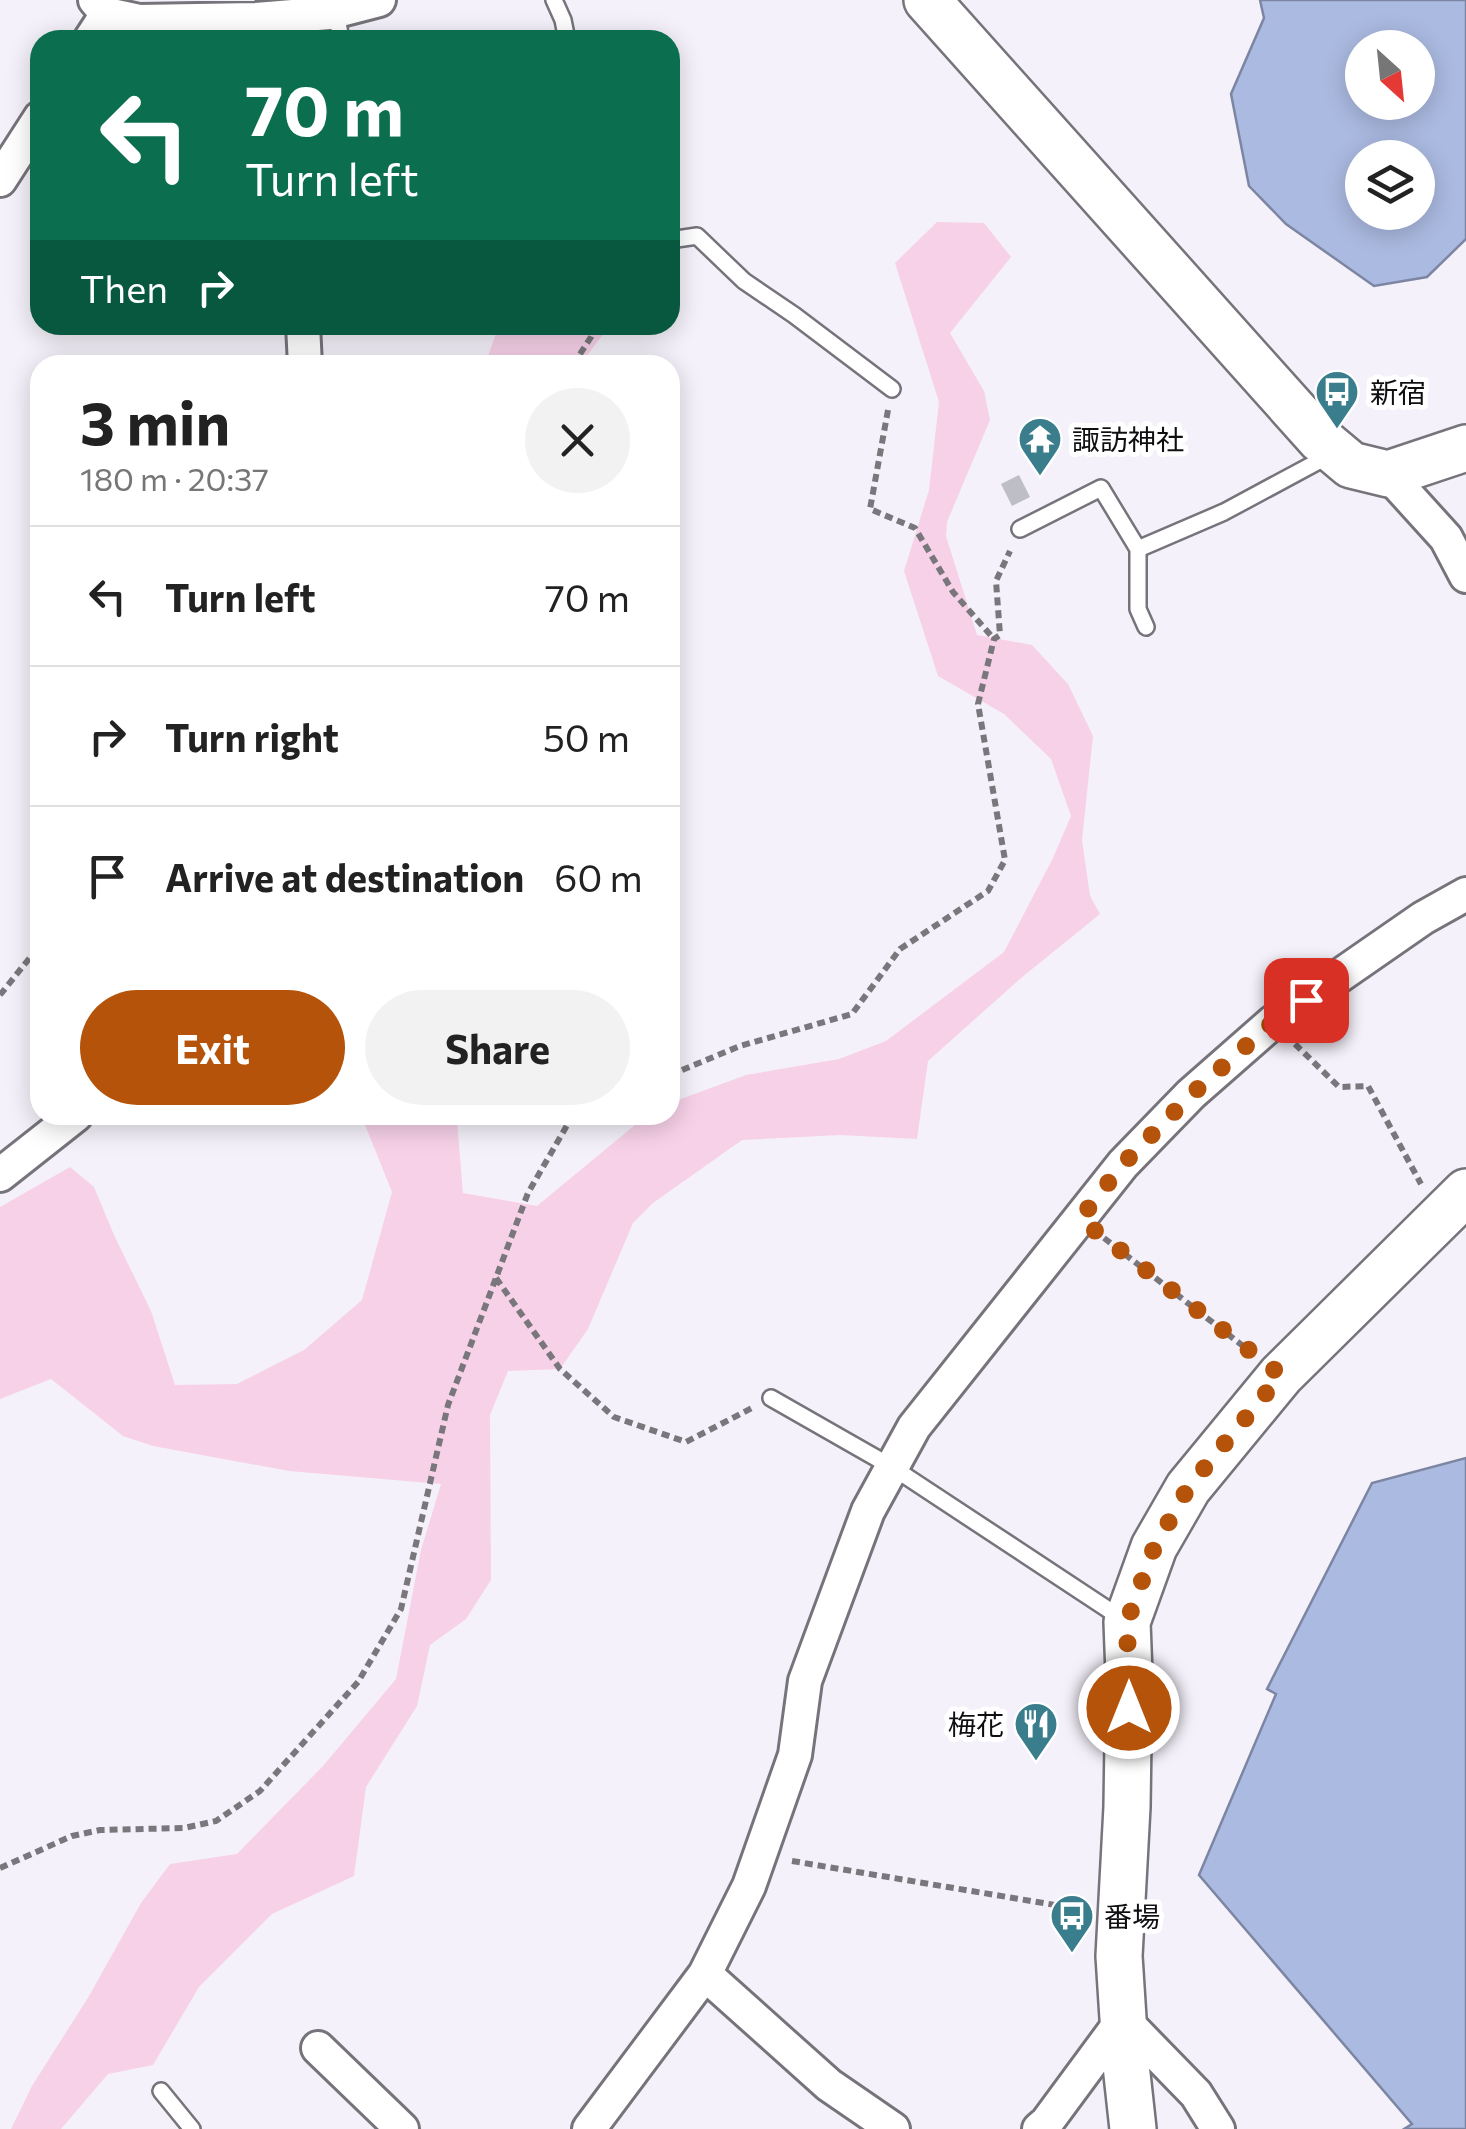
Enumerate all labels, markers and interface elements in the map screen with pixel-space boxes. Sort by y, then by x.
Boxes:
north arrow [1345,30,1435,120]
map controls [1345,30,1435,230]
text: 70 m [245,65,404,150]
icon: left [80,70,210,200]
button: layers [1345,140,1435,230]
text: Turn left [245,150,419,205]
icon: right [188,260,243,315]
text: Then [80,264,168,311]
bus stop icon: 新宿 [1314,369,1360,430]
place label: 新宿 [1370,375,1426,409]
text: 3 min [80,384,230,457]
button: close [525,388,630,493]
temple icon: 諏訪神社 [1017,416,1063,477]
place label: 諏訪神社 [1072,422,1184,456]
text: 180 m · 20:37 [80,458,269,498]
icon: left [80,569,135,624]
text: Turn left [165,573,316,620]
text: 70 m [545,573,630,620]
icon: right [80,709,135,764]
text: Turn right [165,713,339,760]
text: 50 m [543,713,630,760]
icon: arrive [80,849,135,904]
text: Arrive at destination [165,853,524,900]
text: 60 m [554,853,643,900]
pin [1264,958,1349,1043]
icon: arrive [1279,973,1334,1028]
button: Exit [80,990,345,1105]
button: Share [365,990,630,1105]
position arrow [1077,1656,1181,1760]
restaurant icon: 梅花 [1013,1701,1059,1762]
place label: 梅花 [948,1707,1004,1741]
bus stop icon: 番場 [1049,1893,1095,1954]
place label: 番場 [1104,1899,1160,1933]

